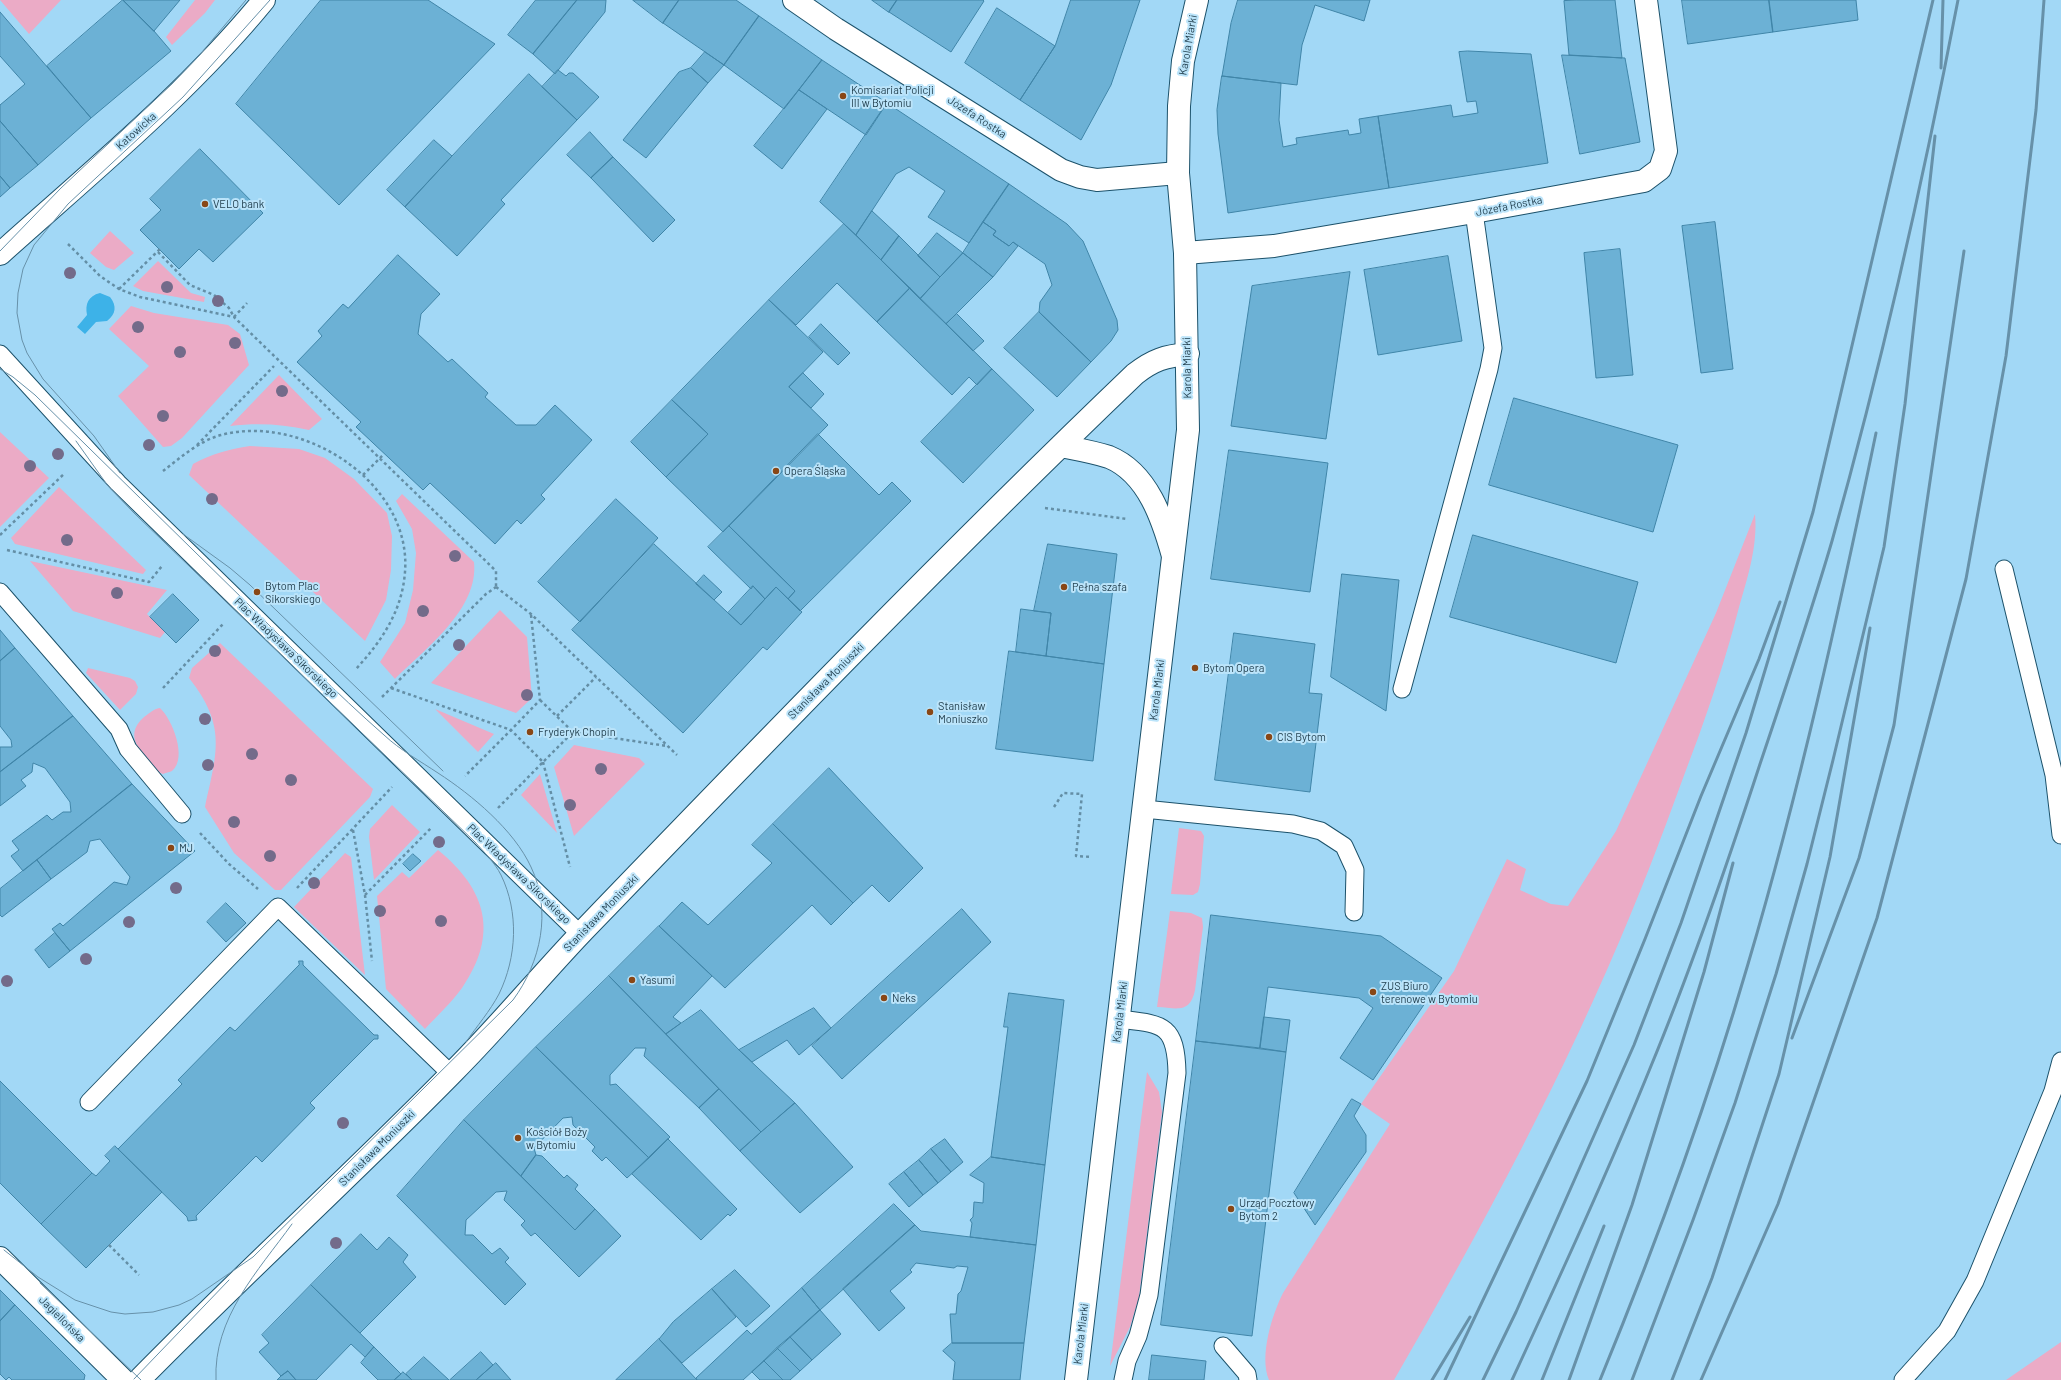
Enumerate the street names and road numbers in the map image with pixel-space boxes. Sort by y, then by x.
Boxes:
street label: Karola Miarki [1176,14,1200,76]
street label: Józefa Rostka [945,93,1009,141]
street label: Katowicka [113,110,159,152]
street label: Józefa Rostka [1475,193,1543,219]
street label: Karola Miarki [1180,337,1194,399]
street label: Plac Władysława Sikorskiego [232,595,340,701]
street label: Stanisława Moniuszki [785,640,867,722]
street label: Karola Miarki [1147,659,1167,721]
street label: Plac Władysława Sikorskiego [465,821,573,927]
street label: Stanisława Moniuszki [561,872,641,954]
street label: Karola Miarki [1110,981,1130,1043]
street label: Stanisława Moniuszki [336,1107,418,1189]
street label: Jagiellońska [36,1293,88,1345]
street label: Karola Miarki [1071,1303,1091,1365]

